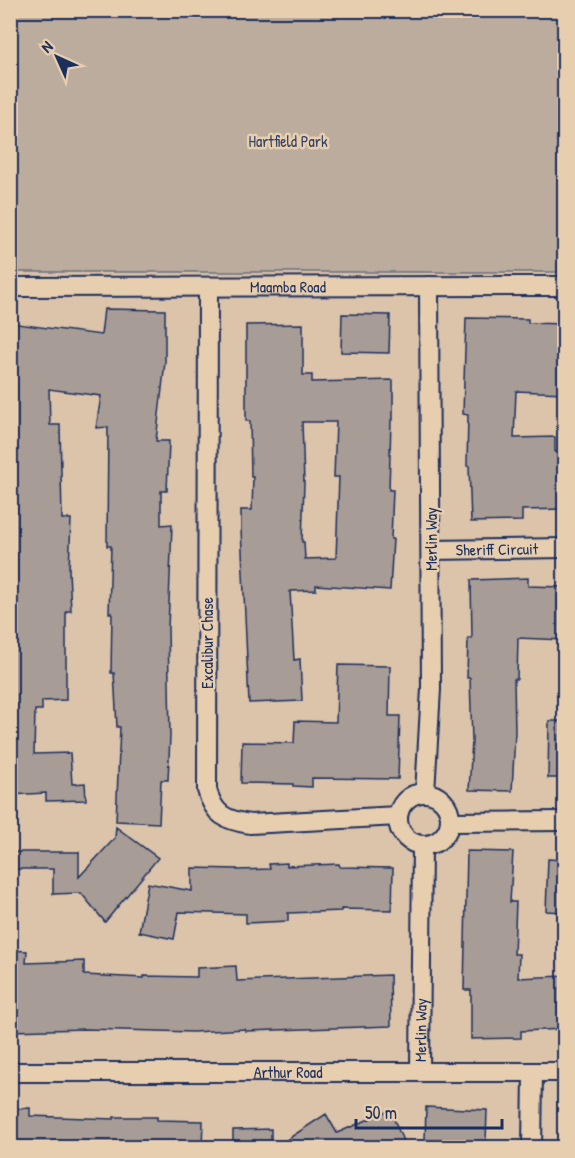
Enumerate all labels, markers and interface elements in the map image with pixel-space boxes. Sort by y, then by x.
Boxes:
north arrow [27,27,87,87]
text: N [36,35,58,57]
park label: Hartfield Park [248,130,328,152]
street label: Maamba Road [250,275,326,298]
street label: Merlin Way [420,507,442,571]
street label: Sheriff Circuit [456,537,539,561]
street label: Excalibur Chase [196,597,218,689]
street label: Merlin Way [409,998,432,1062]
street label: Arthur Road [254,1061,322,1083]
scale bar [356,1092,502,1130]
text: 50 m [365,1100,397,1125]

